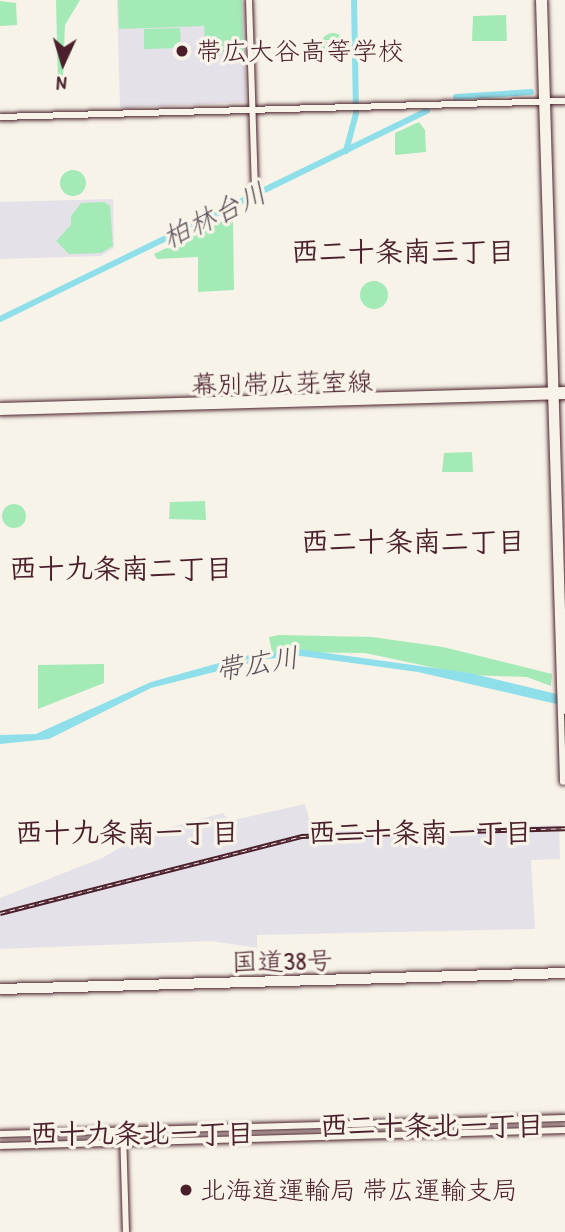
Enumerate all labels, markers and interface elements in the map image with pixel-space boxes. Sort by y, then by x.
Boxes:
north arrow [28,28,98,98]
place label: 帯広大谷高等学校 [196,35,404,67]
marker: 帯広大谷高等学校 [174,43,190,59]
text: N [56,71,67,97]
water label: 柏林台川 [156,175,272,255]
district label: 西二十条南三丁目 [291,234,515,268]
street label: 幕別帯広芽室線 [191,366,373,400]
district label: 西二十条南二丁目 [301,524,525,558]
district label: 西十九条南二丁目 [9,551,233,585]
water label: 帯広川 [213,640,301,686]
district label: 西十九条南一丁目 [15,815,239,849]
district label: 西二十条南一丁目 [308,815,532,849]
street label: 国道38号 [231,945,333,977]
district label: 西二十条北一丁目 [320,1108,544,1142]
district label: 西十九条北一丁目 [30,1116,254,1150]
place label: 北海道運輸局 帯広運輸支局 [200,1174,518,1206]
marker: 北海道運輸局 帯広運輸支局 [178,1182,194,1198]

